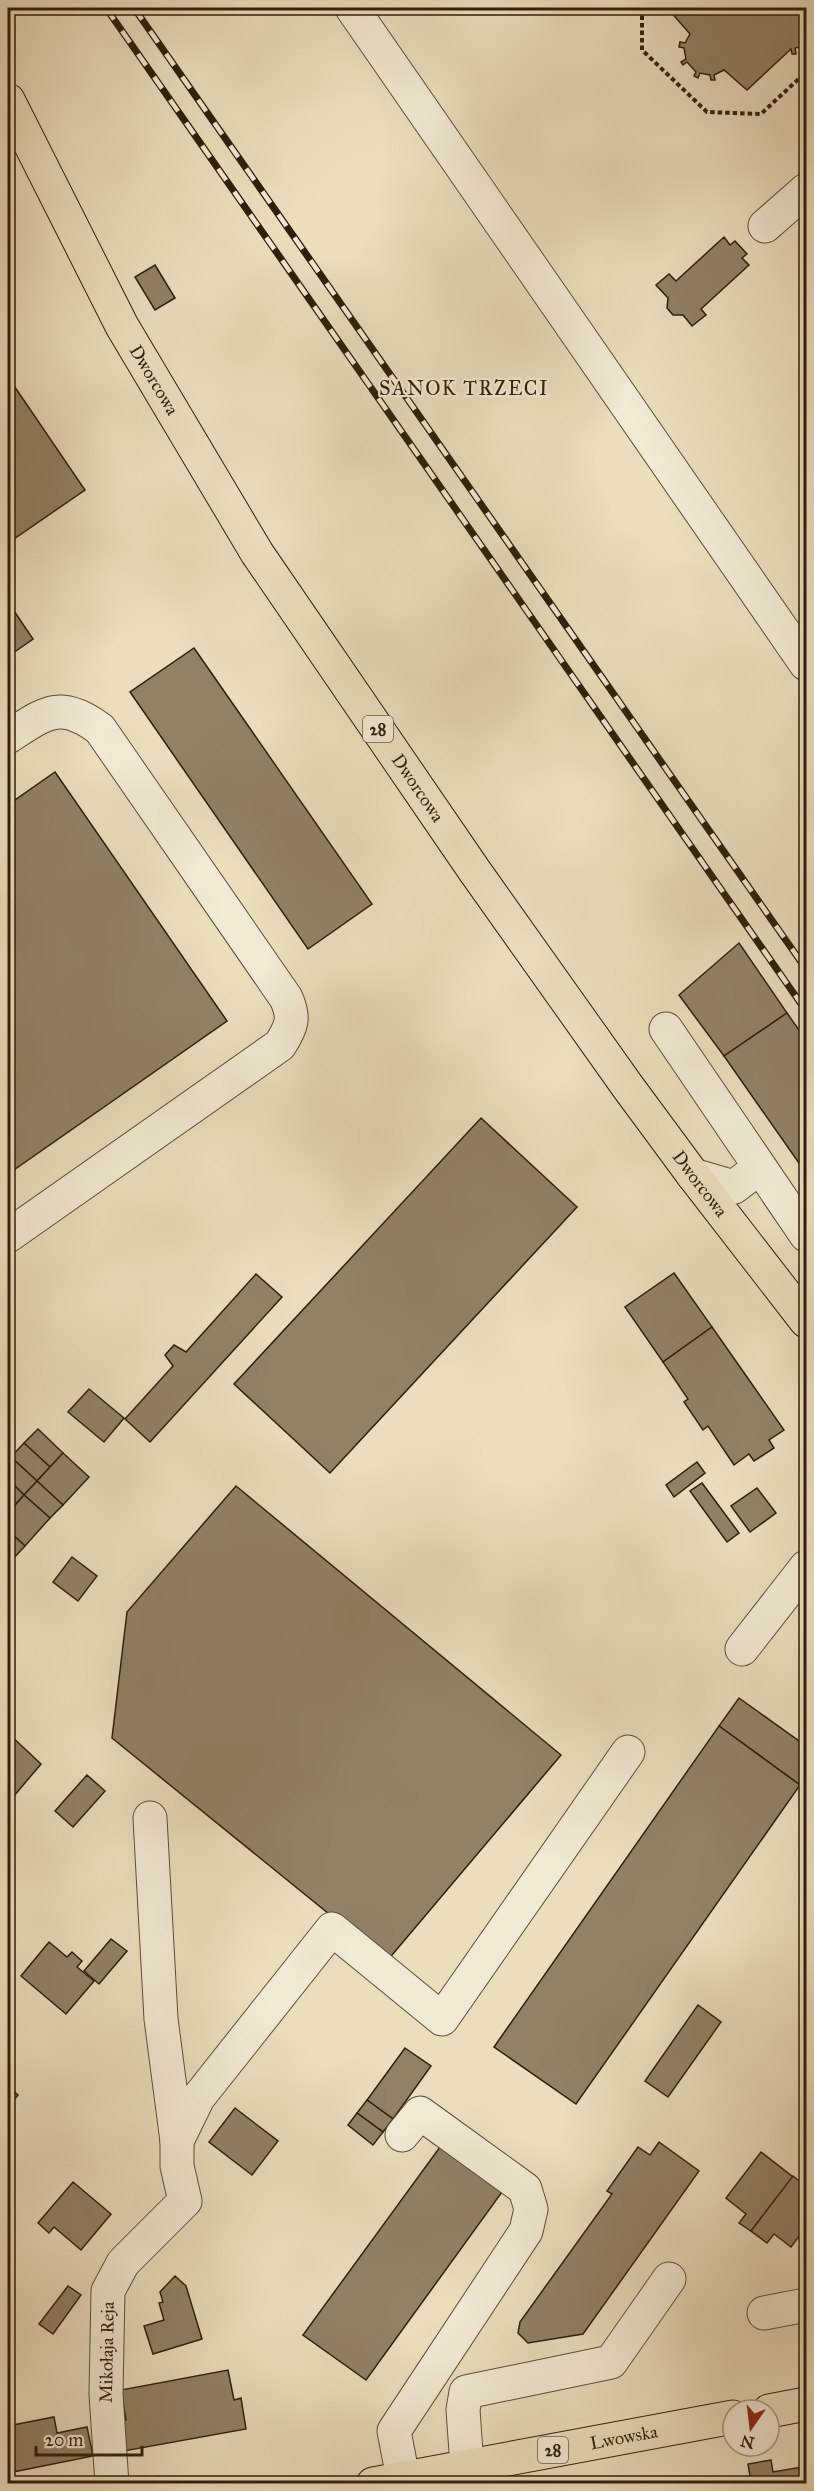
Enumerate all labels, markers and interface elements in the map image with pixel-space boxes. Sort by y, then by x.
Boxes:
street label: Dworcowa [125,341,184,419]
district label: SANOK TRZECI [379,376,549,400]
road number: 28 [363,716,393,742]
street label: Dworcowa [387,750,449,827]
street label: Dworcowa [668,1146,733,1222]
street label: Mikołaja Reja [95,2301,119,2403]
north arrow [721,2398,781,2458]
scale bar [36,2419,142,2457]
street label: Lwowska [588,2420,660,2454]
text: 20 m [45,2429,83,2451]
text: N [738,2431,756,2453]
road number: 28 [538,2437,568,2463]

